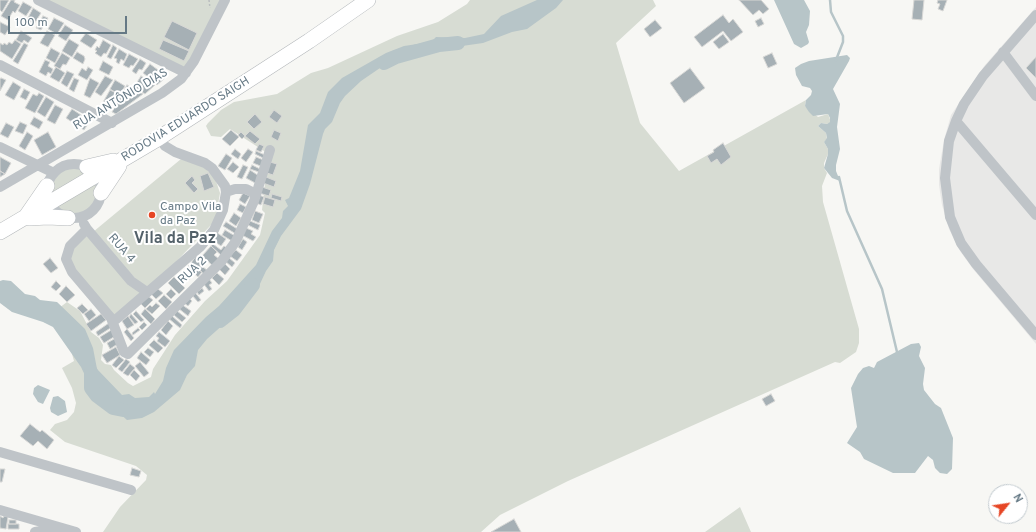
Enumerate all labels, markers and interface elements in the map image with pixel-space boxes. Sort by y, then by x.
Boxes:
scale bar [10,8,129,34]
text: 100 m [15,15,48,31]
street label: RUA ANTÔNIO DIAS [71,66,171,134]
street label: RODOVIA EDUARDO SAIGH [119,75,253,165]
place label: Campo Vila da Paz [160,201,221,229]
marker: Campo Vila da Paz [147,210,157,220]
district label: Vila da Paz [134,230,216,250]
street label: RUA 4 [104,231,138,267]
street label: RUA 2 [176,254,210,288]
north arrow [988,484,1028,524]
text: N [1009,492,1026,505]

